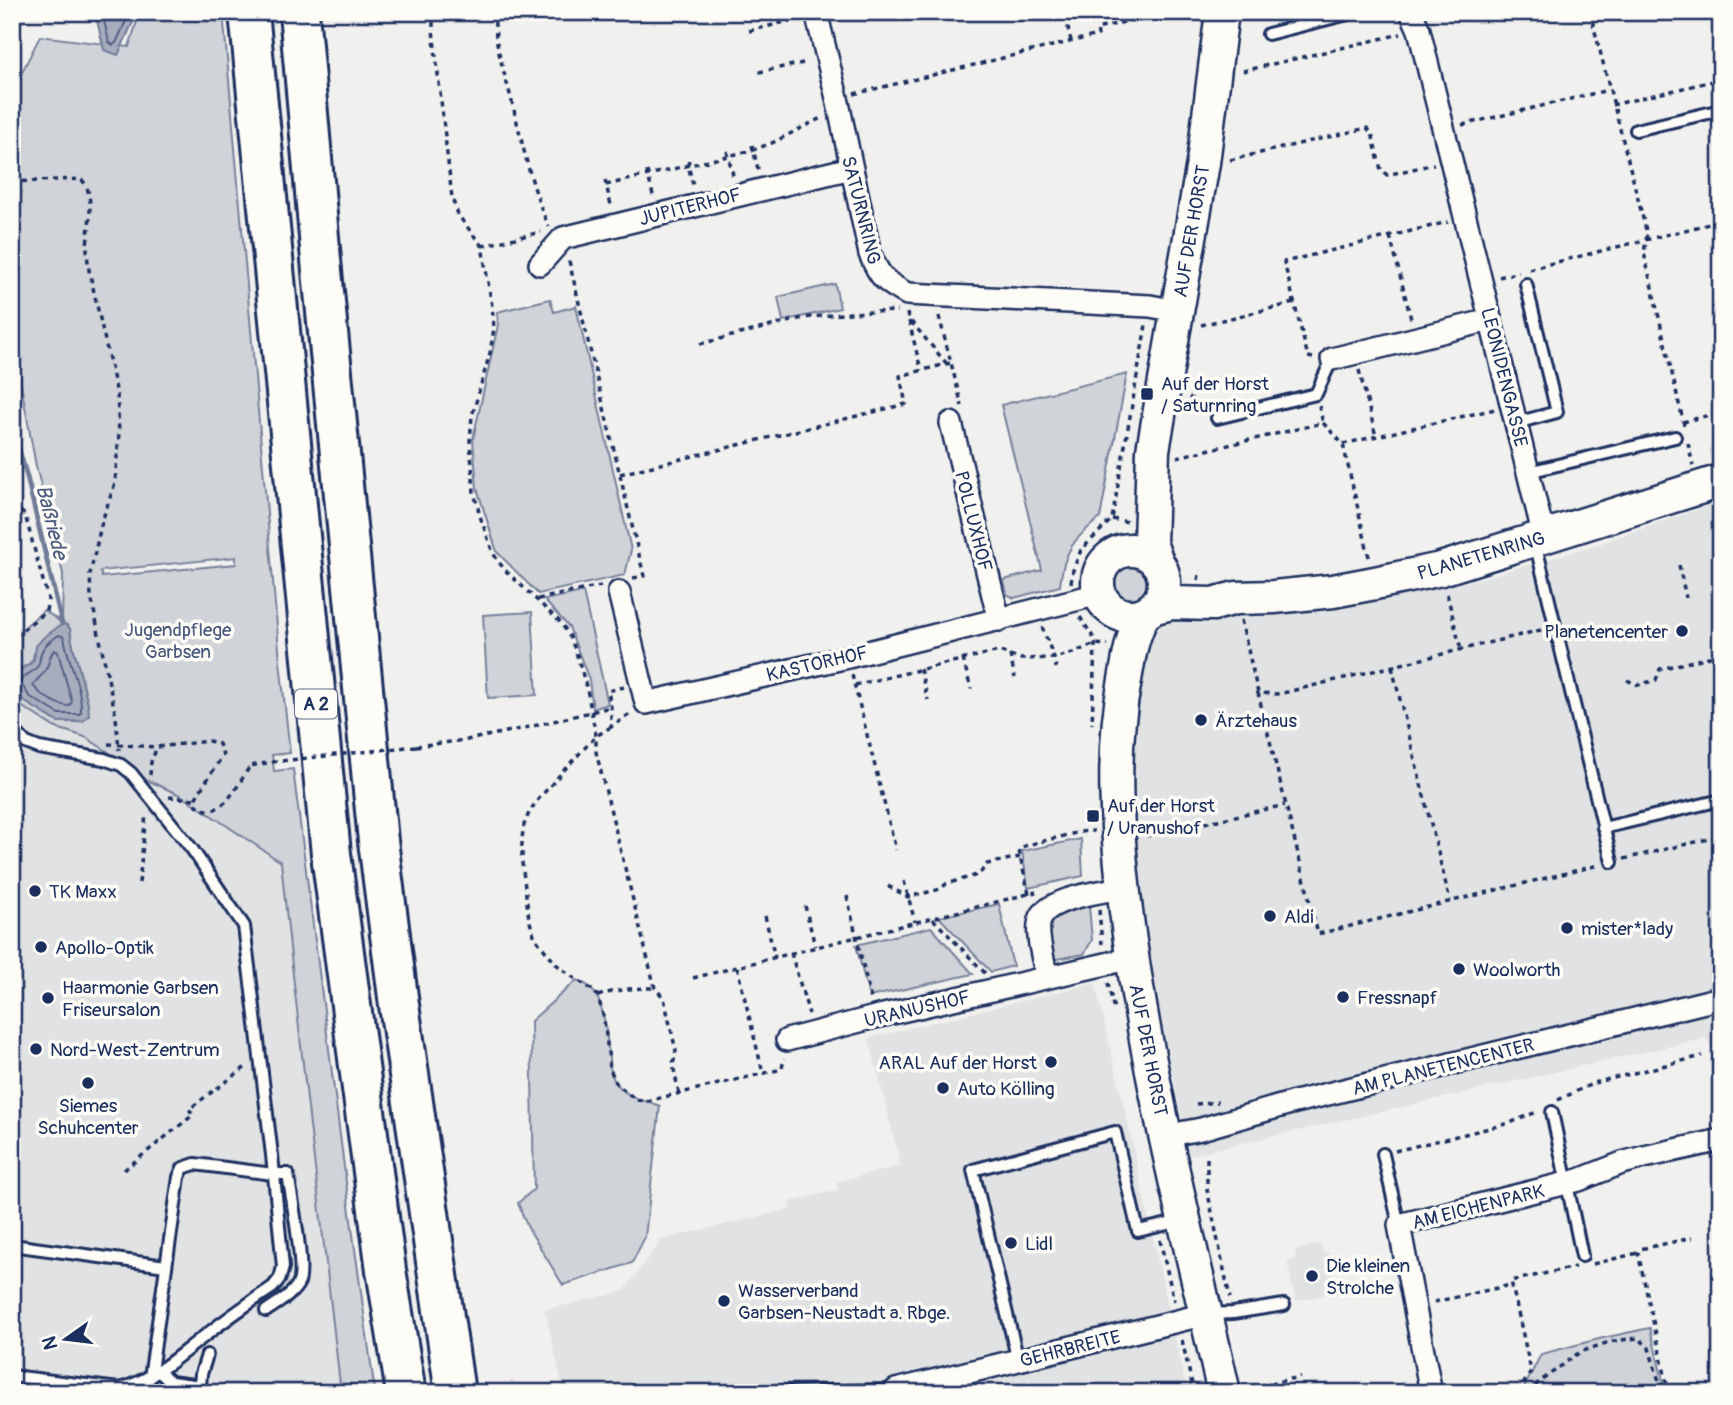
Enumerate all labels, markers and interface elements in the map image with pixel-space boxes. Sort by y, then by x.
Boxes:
street label: SATURNRING [836,154,886,267]
street label: AUF DER HORST [1169,163,1215,299]
street label: JUPITERHOF [637,183,744,231]
street label: LEONIDENGASSE [1475,305,1533,450]
place label: Auf der Horst / Saturnring [1161,372,1269,418]
marker: Auf der Horst / Saturnring [1139,386,1155,402]
street label: POLLUXHOF [949,468,997,574]
water label: Baßriede [29,482,74,565]
street label: PLANETENRING [1415,526,1548,586]
park label: Jugendpflege Garbsen [125,618,232,664]
place label: Planetencenter [1544,620,1668,644]
marker: Planetencenter [1674,623,1690,639]
street label: KASTORHOF [764,641,871,687]
road number: A 2 [295,690,337,718]
place label: Ärztehaus [1215,709,1297,733]
marker: Ärztehaus [1193,712,1209,728]
place label: Auf der Horst / Uranushof [1107,794,1215,840]
marker: Auf der Horst / Uranushof [1085,808,1101,824]
place label: TK Maxx [49,880,117,904]
marker: TK Maxx [27,883,43,899]
place label: Aldi [1284,905,1314,929]
marker: Aldi [1262,908,1278,924]
place label: mister*lady [1581,917,1673,941]
marker: mister*lady [1559,920,1575,936]
place label: Apollo-Optik [55,936,154,960]
marker: Apollo-Optik [33,939,49,955]
place label: Woolworth [1473,958,1561,982]
marker: Woolworth [1451,961,1467,977]
place label: Haarmonie Garbsen Friseursalon [62,976,219,1022]
street label: AUF DER HORST [1123,982,1173,1118]
street label: URANUSHOF [862,985,973,1033]
place label: Fressnapf [1357,986,1438,1010]
marker: Fressnapf [1335,989,1351,1005]
marker: Haarmonie Garbsen Friseursalon [40,990,56,1006]
street label: AM PLANETENCENTER [1350,1033,1537,1101]
place label: Nord-West-Zentrum [50,1038,220,1062]
marker: Nord-West-Zentrum [28,1041,44,1057]
place label: ARAL Auf der Horst [879,1051,1037,1075]
marker: ARAL Auf der Horst [1043,1054,1059,1070]
marker: Siemes Schuhcenter [80,1075,96,1091]
place label: Auto Kölling [957,1077,1055,1101]
marker: Auto Kölling [935,1080,951,1096]
place label: Siemes Schuhcenter [37,1094,139,1140]
street label: AM EICHENPARK [1410,1179,1547,1235]
place label: Lidl [1025,1232,1053,1256]
marker: Lidl [1003,1235,1019,1251]
place label: Die kleinen Strolche [1326,1254,1410,1300]
marker: Die kleinen Strolche [1304,1268,1320,1284]
place label: Wasserverband Garbsen-Neustadt a. Rbge. [738,1279,950,1325]
marker: Wasserverband Garbsen-Neustadt a. Rbge. [716,1293,732,1309]
north arrow [32,1304,102,1374]
street label: GEHRBREITE [1017,1325,1123,1373]
text: N [37,1334,64,1352]

